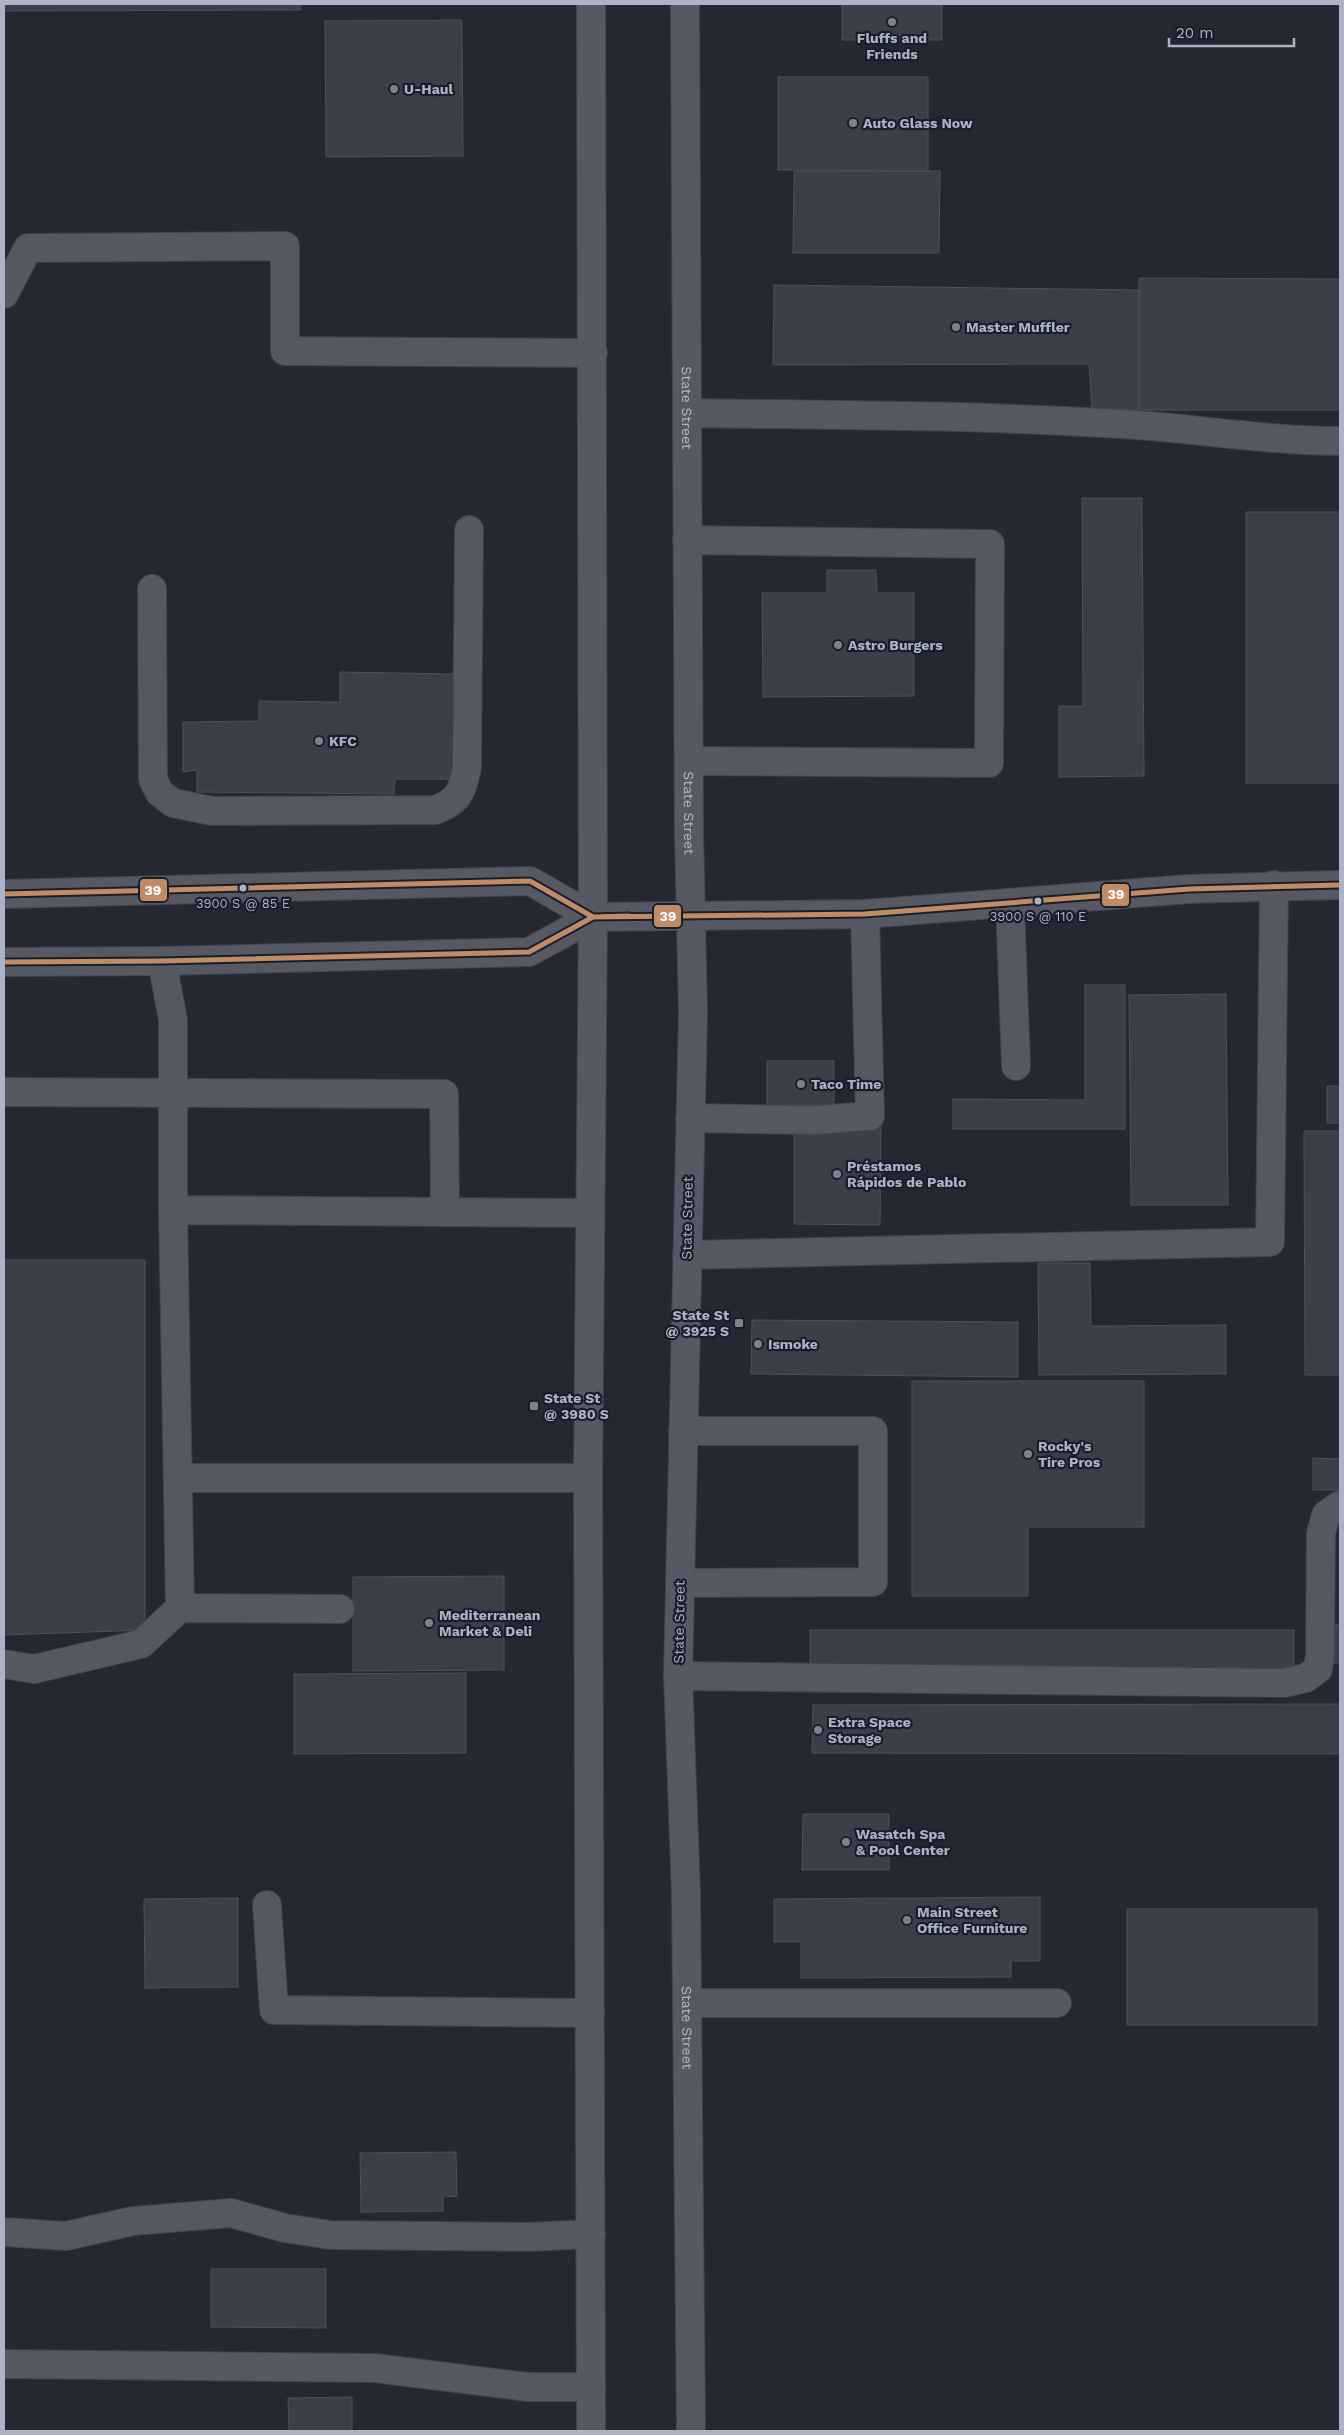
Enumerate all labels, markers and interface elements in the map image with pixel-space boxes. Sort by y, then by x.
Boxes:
scale bar [1169,15,1294,47]
marker: Fluffs and Friends [886,16,898,28]
text: 20 m [1176,24,1214,42]
place label: Fluffs and Friends [857,30,927,62]
place label: U-Haul [404,81,453,97]
marker: U-Haul [388,83,400,95]
place label: Auto Glass Now [863,115,973,131]
marker: Auto Glass Now [847,117,859,129]
place label: Master Muffler [966,319,1070,335]
marker: Master Muffler [950,321,962,333]
street label: State Street [679,366,695,450]
place label: Astro Burgers [848,637,943,653]
marker: Astro Burgers [832,639,844,651]
place label: KFC [329,733,357,749]
marker: KFC [313,735,325,747]
street label: State Street [681,771,698,855]
line badge: 39 [139,878,168,902]
text: 39 [145,882,161,898]
marker: 3900 S @ 85 E [238,883,248,893]
line badge: 39 [1101,883,1130,907]
text: 39 [1108,886,1124,902]
place label: 3900 S @ 85 E [196,896,290,911]
marker: 3900 S @ 110 E [1033,896,1043,906]
line badge: 39 [653,904,682,928]
text: 39 [660,908,676,924]
place label: 3900 S @ 110 E [990,909,1086,924]
place label: Taco Time [811,1076,881,1092]
marker: Taco Time [795,1078,807,1090]
place label: Préstamos Rápidos de Pablo [847,1158,966,1190]
marker: Préstamos Rápidos de Pablo [831,1168,843,1180]
street label: State Street [678,1176,696,1260]
place label: State St @ 3925 S [665,1307,729,1339]
marker: State St @ 3925 S [733,1317,745,1329]
place label: Ismoke [768,1336,818,1352]
marker: Ismoke [752,1338,764,1350]
place label: State St @ 3980 S [544,1390,609,1422]
marker: State St @ 3980 S [528,1400,540,1412]
place label: Rocky's Tire Pros [1038,1438,1101,1470]
marker: Rocky's Tire Pros [1022,1448,1034,1460]
street label: State Street [670,1580,688,1664]
place label: Mediterranean Market & Deli [439,1607,541,1639]
marker: Mediterranean Market & Deli [423,1617,435,1629]
place label: Extra Space Storage [828,1714,911,1746]
marker: Extra Space Storage [812,1724,824,1736]
place label: Wasatch Spa & Pool Center [856,1826,950,1858]
marker: Wasatch Spa & Pool Center [840,1836,852,1848]
place label: Main Street Office Furniture [917,1904,1027,1936]
marker: Main Street Office Furniture [901,1914,913,1926]
street label: State Street [679,1986,696,2070]

